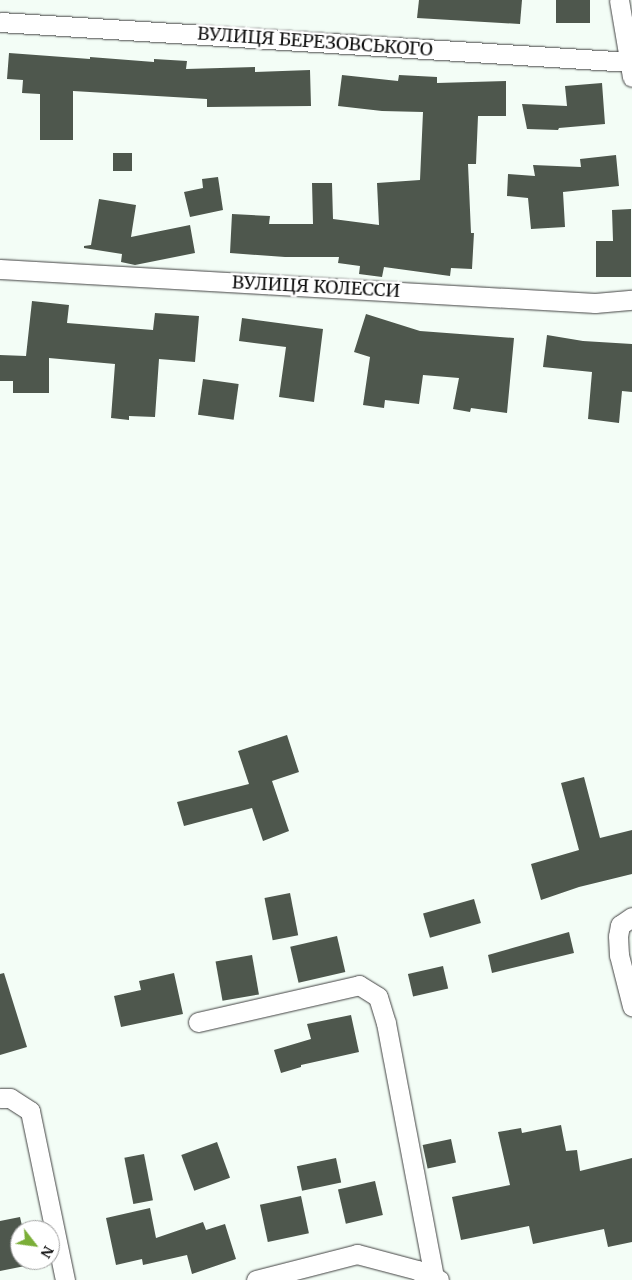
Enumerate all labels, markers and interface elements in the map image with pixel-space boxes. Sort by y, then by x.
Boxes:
street label: ВУЛИЦЯ БЕРЕЗОВСЬКОГО [197,23,433,61]
street label: ВУЛИЦЯ КОЛЕССИ [231,272,401,302]
north arrow [10,1220,60,1270]
text: N [37,1243,58,1261]

